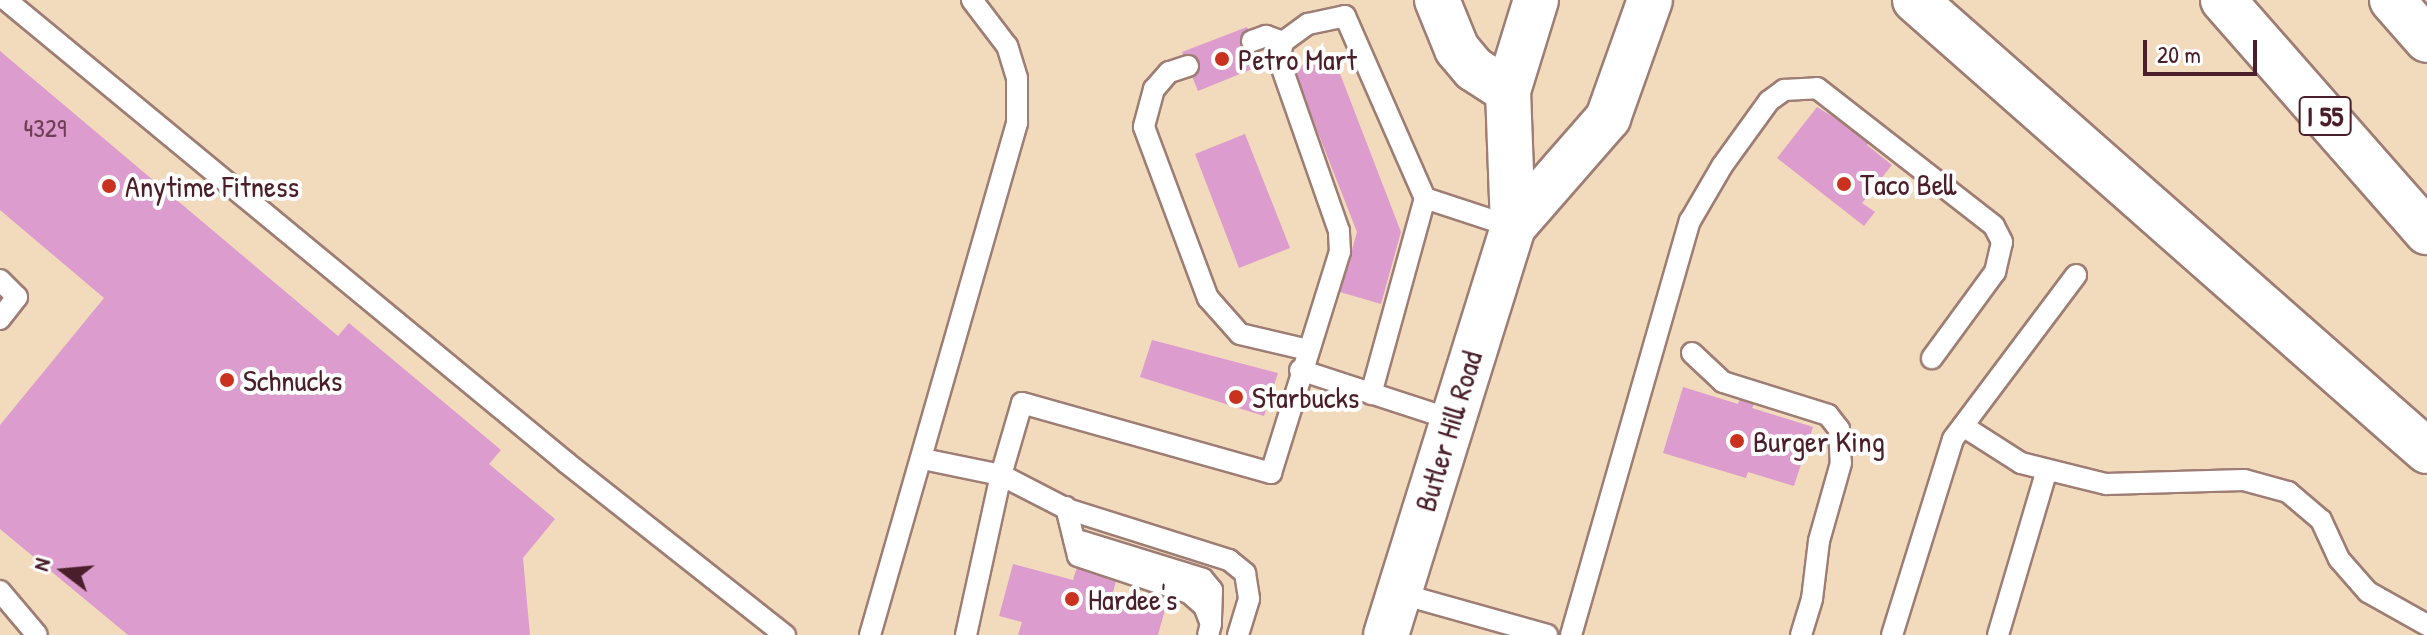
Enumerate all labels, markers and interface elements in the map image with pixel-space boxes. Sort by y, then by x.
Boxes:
scale bar [2147,24,2261,74]
text: 20 m [2157,38,2201,70]
place label: Petro Mart [1238,41,1357,77]
marker: Petro Mart [1213,50,1231,68]
road number: I 55 [2297,92,2353,140]
house number: 4329 [23,112,67,144]
place label: Taco Bell [1860,166,1957,202]
place label: Anytime Fitness [125,168,299,204]
marker: Taco Bell [1835,175,1853,193]
marker: Anytime Fitness [100,177,118,195]
street label: Butler Hill Road [1407,347,1489,515]
place label: Schnucks [243,362,342,398]
marker: Schnucks [218,371,236,389]
place label: Starbucks [1252,379,1359,415]
marker: Starbucks [1227,388,1245,406]
place label: Burger King [1753,423,1885,459]
marker: Burger King [1728,432,1746,450]
north arrow [24,531,104,611]
text: N [25,555,57,574]
place label: Hardee's [1088,581,1177,617]
marker: Hardee's [1063,590,1081,608]

